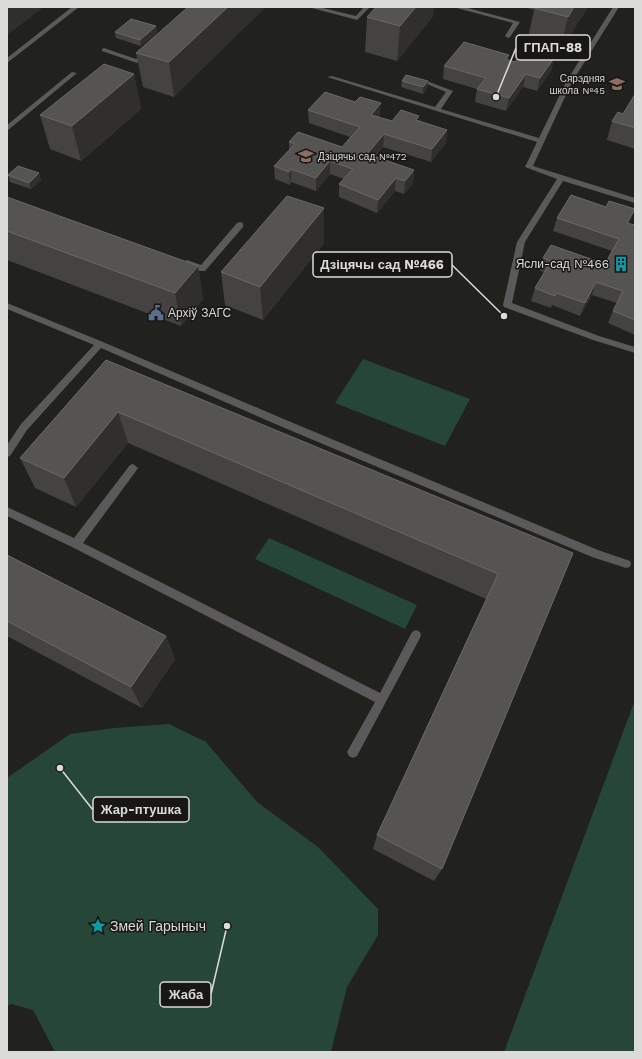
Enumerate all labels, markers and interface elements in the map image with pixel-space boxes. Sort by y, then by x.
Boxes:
callout: ГПАП-88 [516,35,590,60]
text: ГПАП-88 [524,40,582,55]
place label: Сярэдняя школа №45 [549,73,605,96]
school or university icon: Сярэдняя школа №45 [608,75,626,93]
school or university icon: Дзіцячы сад №472 [297,147,315,165]
place label: Дзіцячы сад №472 [318,151,407,162]
callout: Дзіцячы сад №466 [313,252,452,277]
building icon: Ясли-сад №466 [612,255,630,273]
text: Дзіцячы сад №466 [320,257,444,272]
place label: Ясли-сад №466 [516,257,609,271]
public building icon: Архіў ЗАГС [147,304,165,322]
place label: Архіў ЗАГС [168,306,232,320]
callout: Жар-птушка [93,797,189,822]
text: Жар-птушка [100,802,182,817]
place icon: Змей Гарыныч [89,917,107,935]
place label: Змей Гарыныч [110,918,206,934]
callout: Жаба [160,982,211,1007]
text: Жаба [168,987,204,1002]

